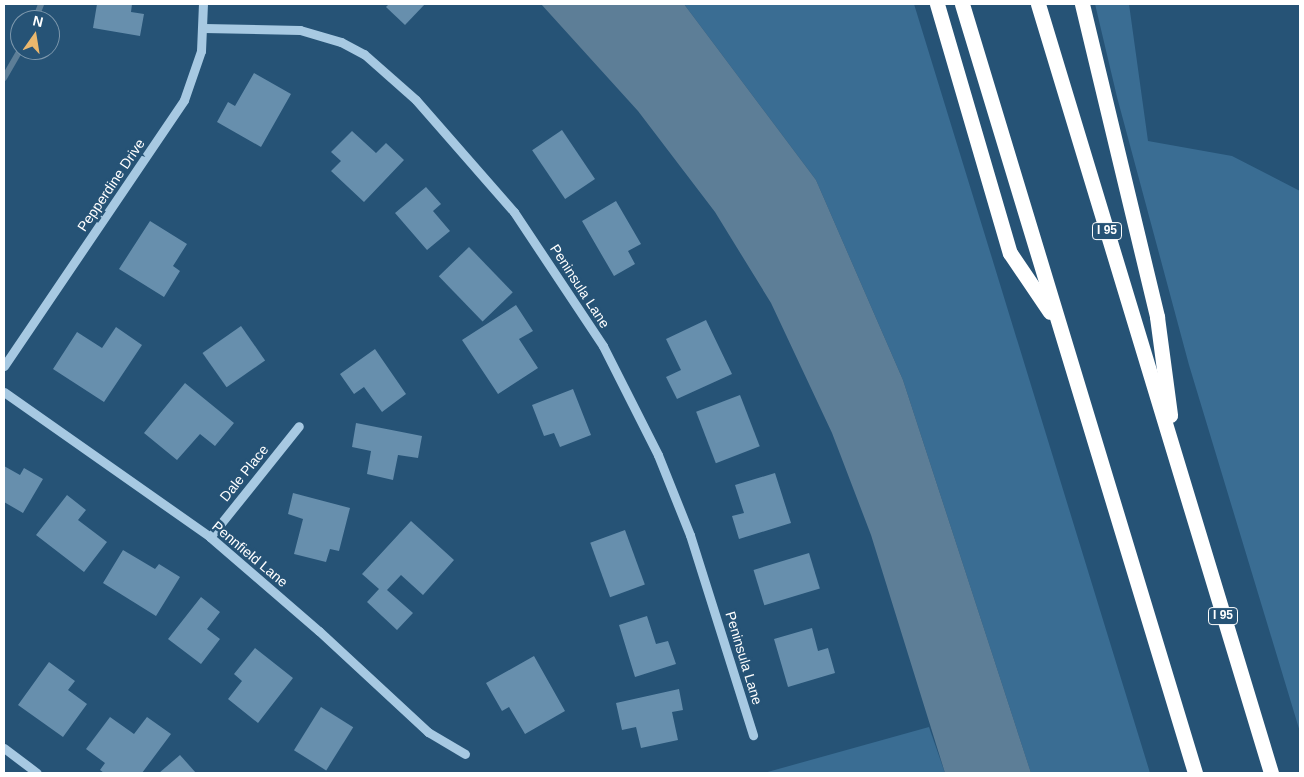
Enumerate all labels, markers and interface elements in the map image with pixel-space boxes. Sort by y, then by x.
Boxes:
north arrow [10,10,60,60]
text: N [31,12,45,30]
street label: Pepperdine Drive [74,135,148,235]
road number: I 95 [1091,222,1123,240]
street label: Peninsula Lane [547,241,613,331]
street label: Dale Place [216,441,272,505]
street label: Pennfield Lane [209,518,291,590]
road number: I 95 [1207,606,1239,626]
street label: Peninsula Lane [722,609,766,707]

